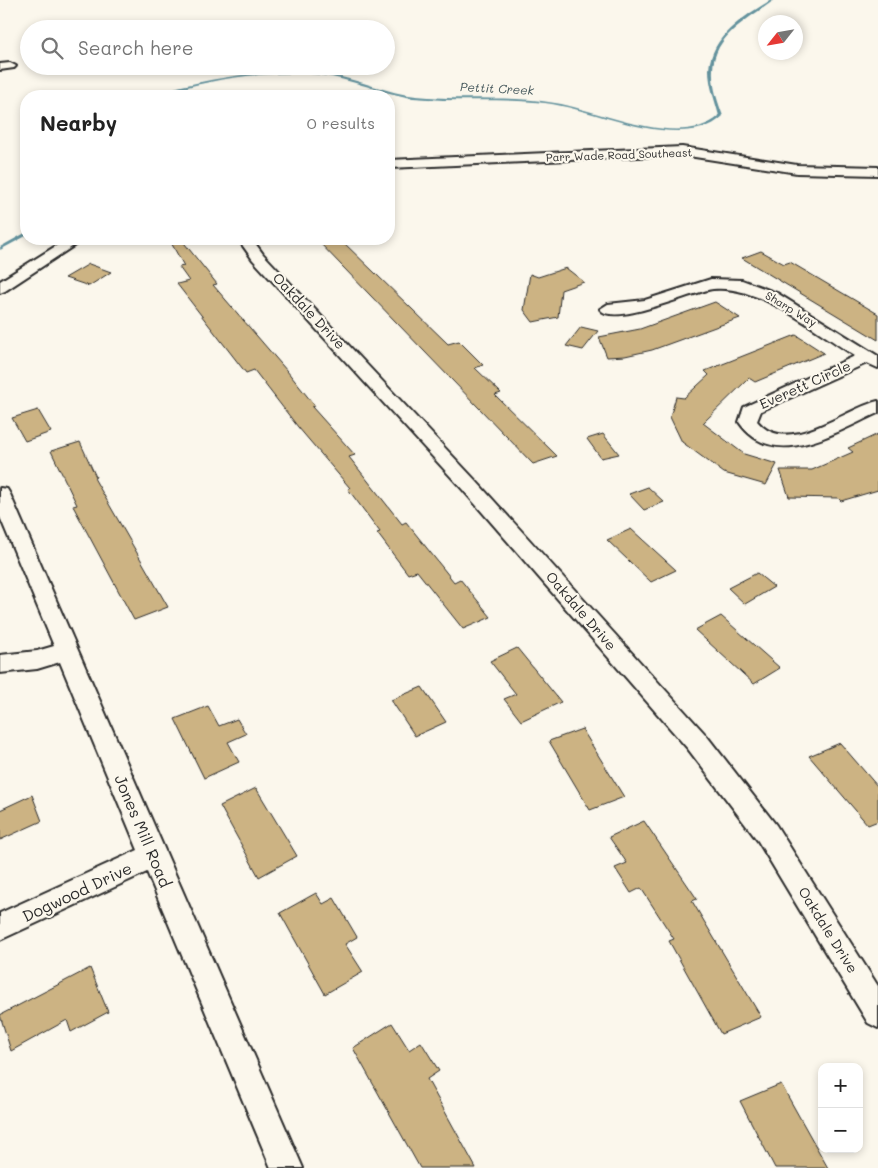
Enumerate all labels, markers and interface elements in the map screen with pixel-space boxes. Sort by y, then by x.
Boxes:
north arrow [758,15,803,60]
search box [20,20,395,75]
icon: search [38,34,66,62]
text: Search here [78,35,194,60]
water label: Pettit Creek [460,78,535,98]
text: Nearby [40,109,117,136]
text: 0 results [307,112,375,133]
street label: Parr Wade Road Southeast [546,144,693,165]
street label: Oakdale Drive [269,268,350,353]
street label: Sharp Way [763,287,820,330]
street label: Everett Circle [756,356,854,413]
street label: Oakdale Drive [542,567,621,654]
street label: Jones Mill Road [110,771,177,890]
street label: Dogwood Drive [19,857,135,926]
street label: Oakdale Drive [794,883,863,977]
map controls [818,1063,863,1153]
button: + [818,1063,863,1108]
button: − [818,1108,863,1153]

